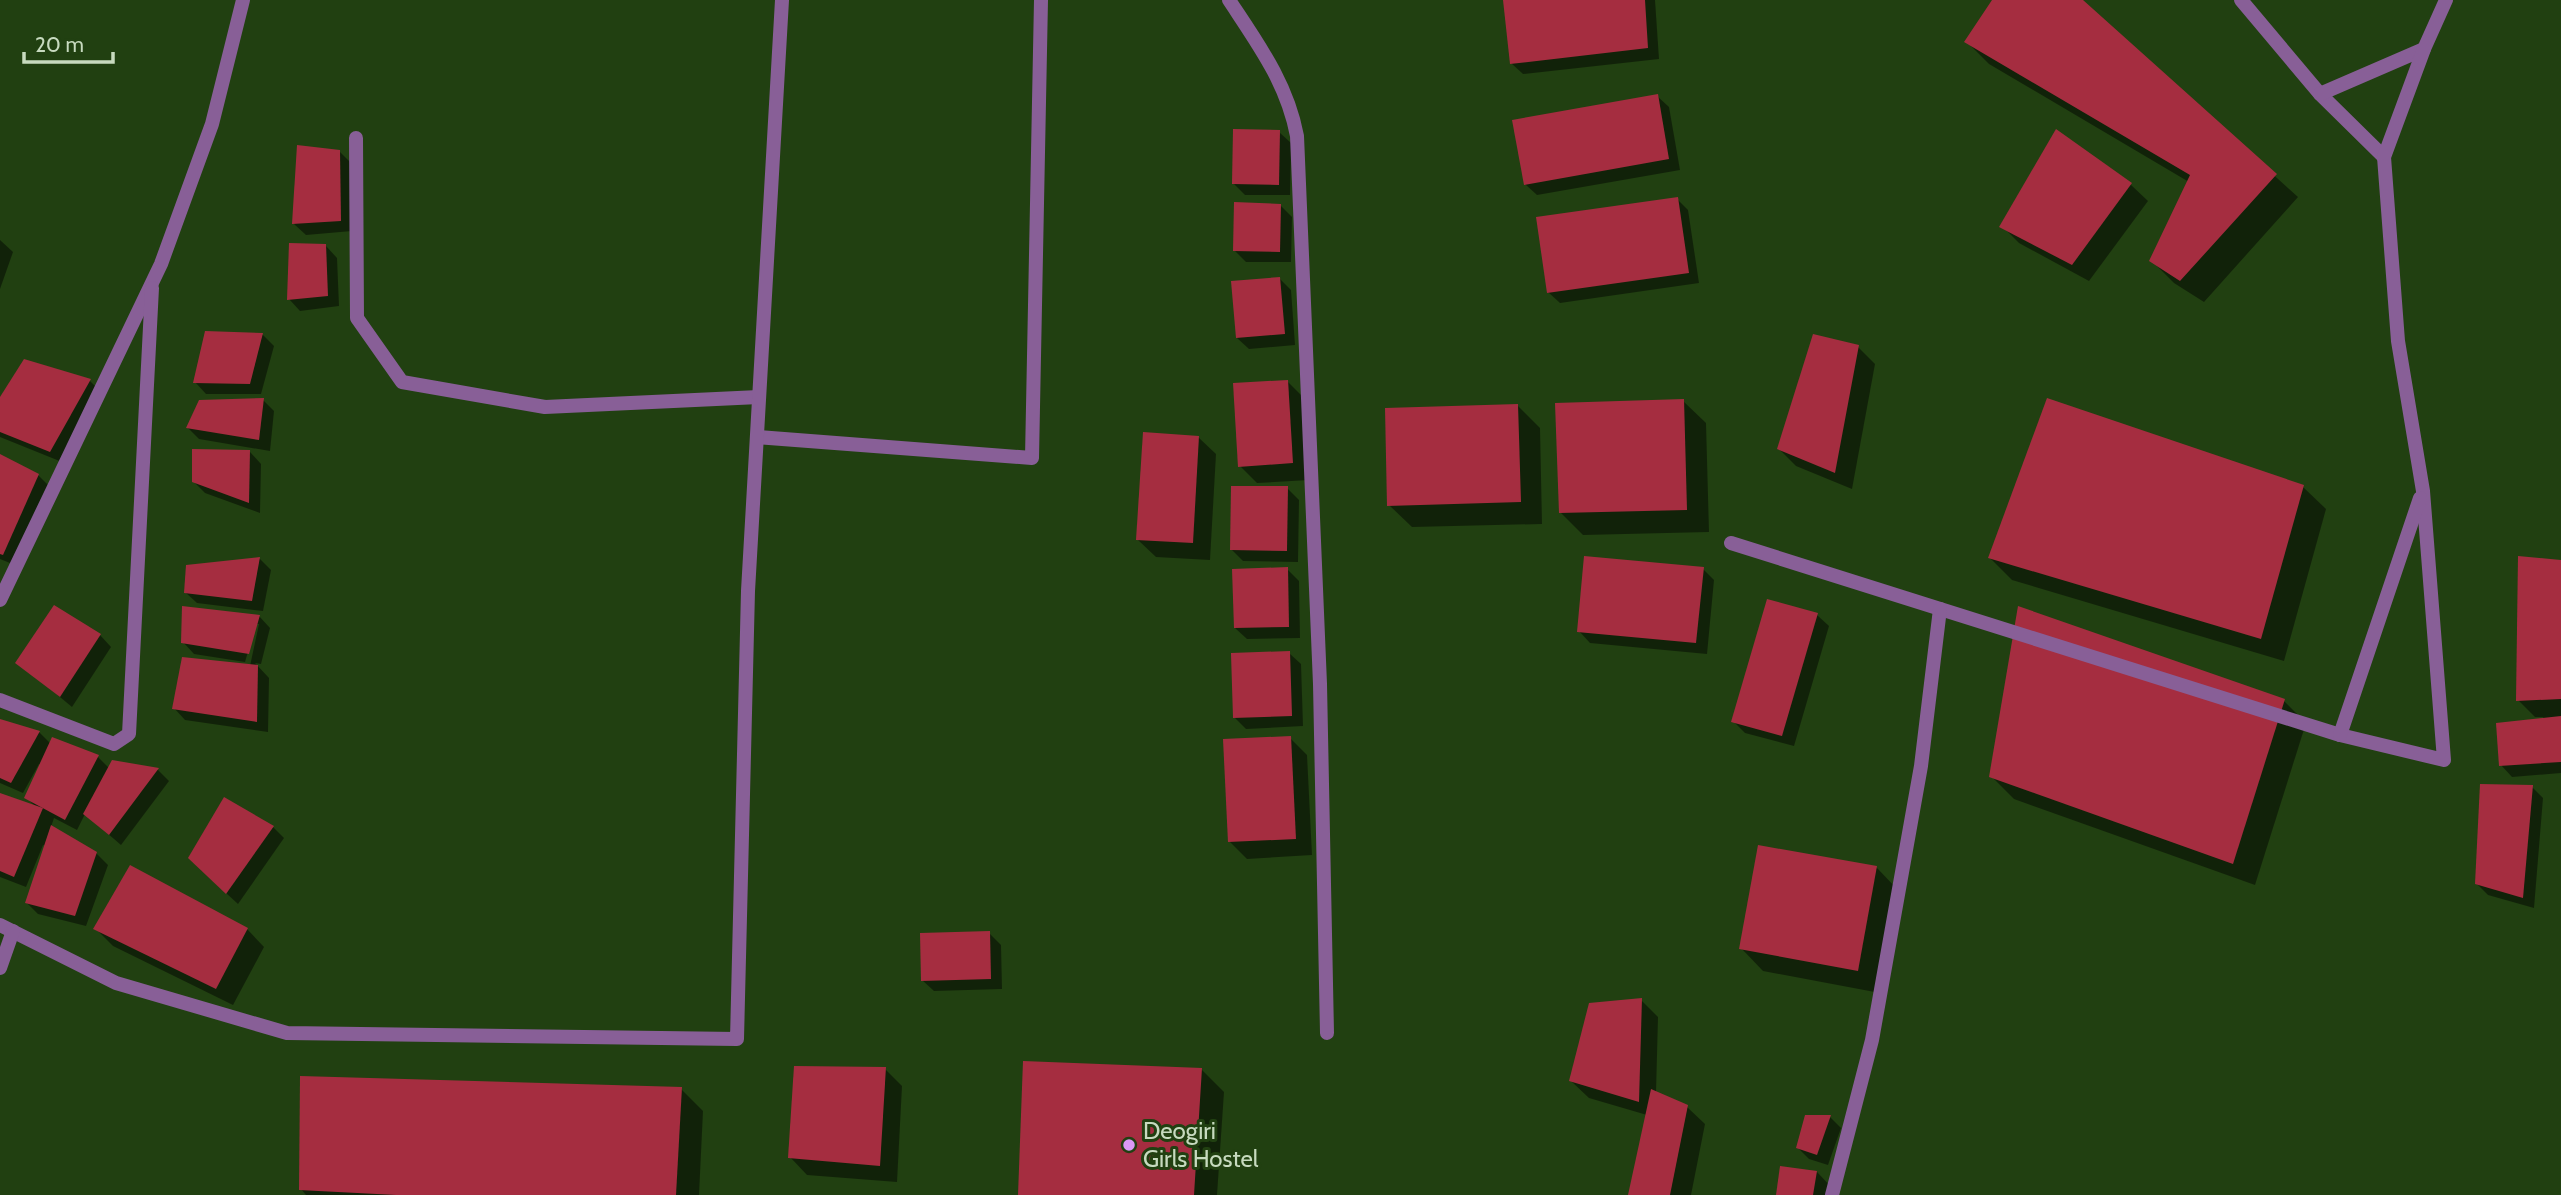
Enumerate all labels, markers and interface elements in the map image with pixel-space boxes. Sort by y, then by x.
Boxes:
scale bar [24,21,114,65]
text: 20 m [35,32,84,57]
place label: Deogiri Girls Hostel [1143,1116,1259,1173]
marker: Deogiri Girls Hostel [1121,1137,1137,1153]

